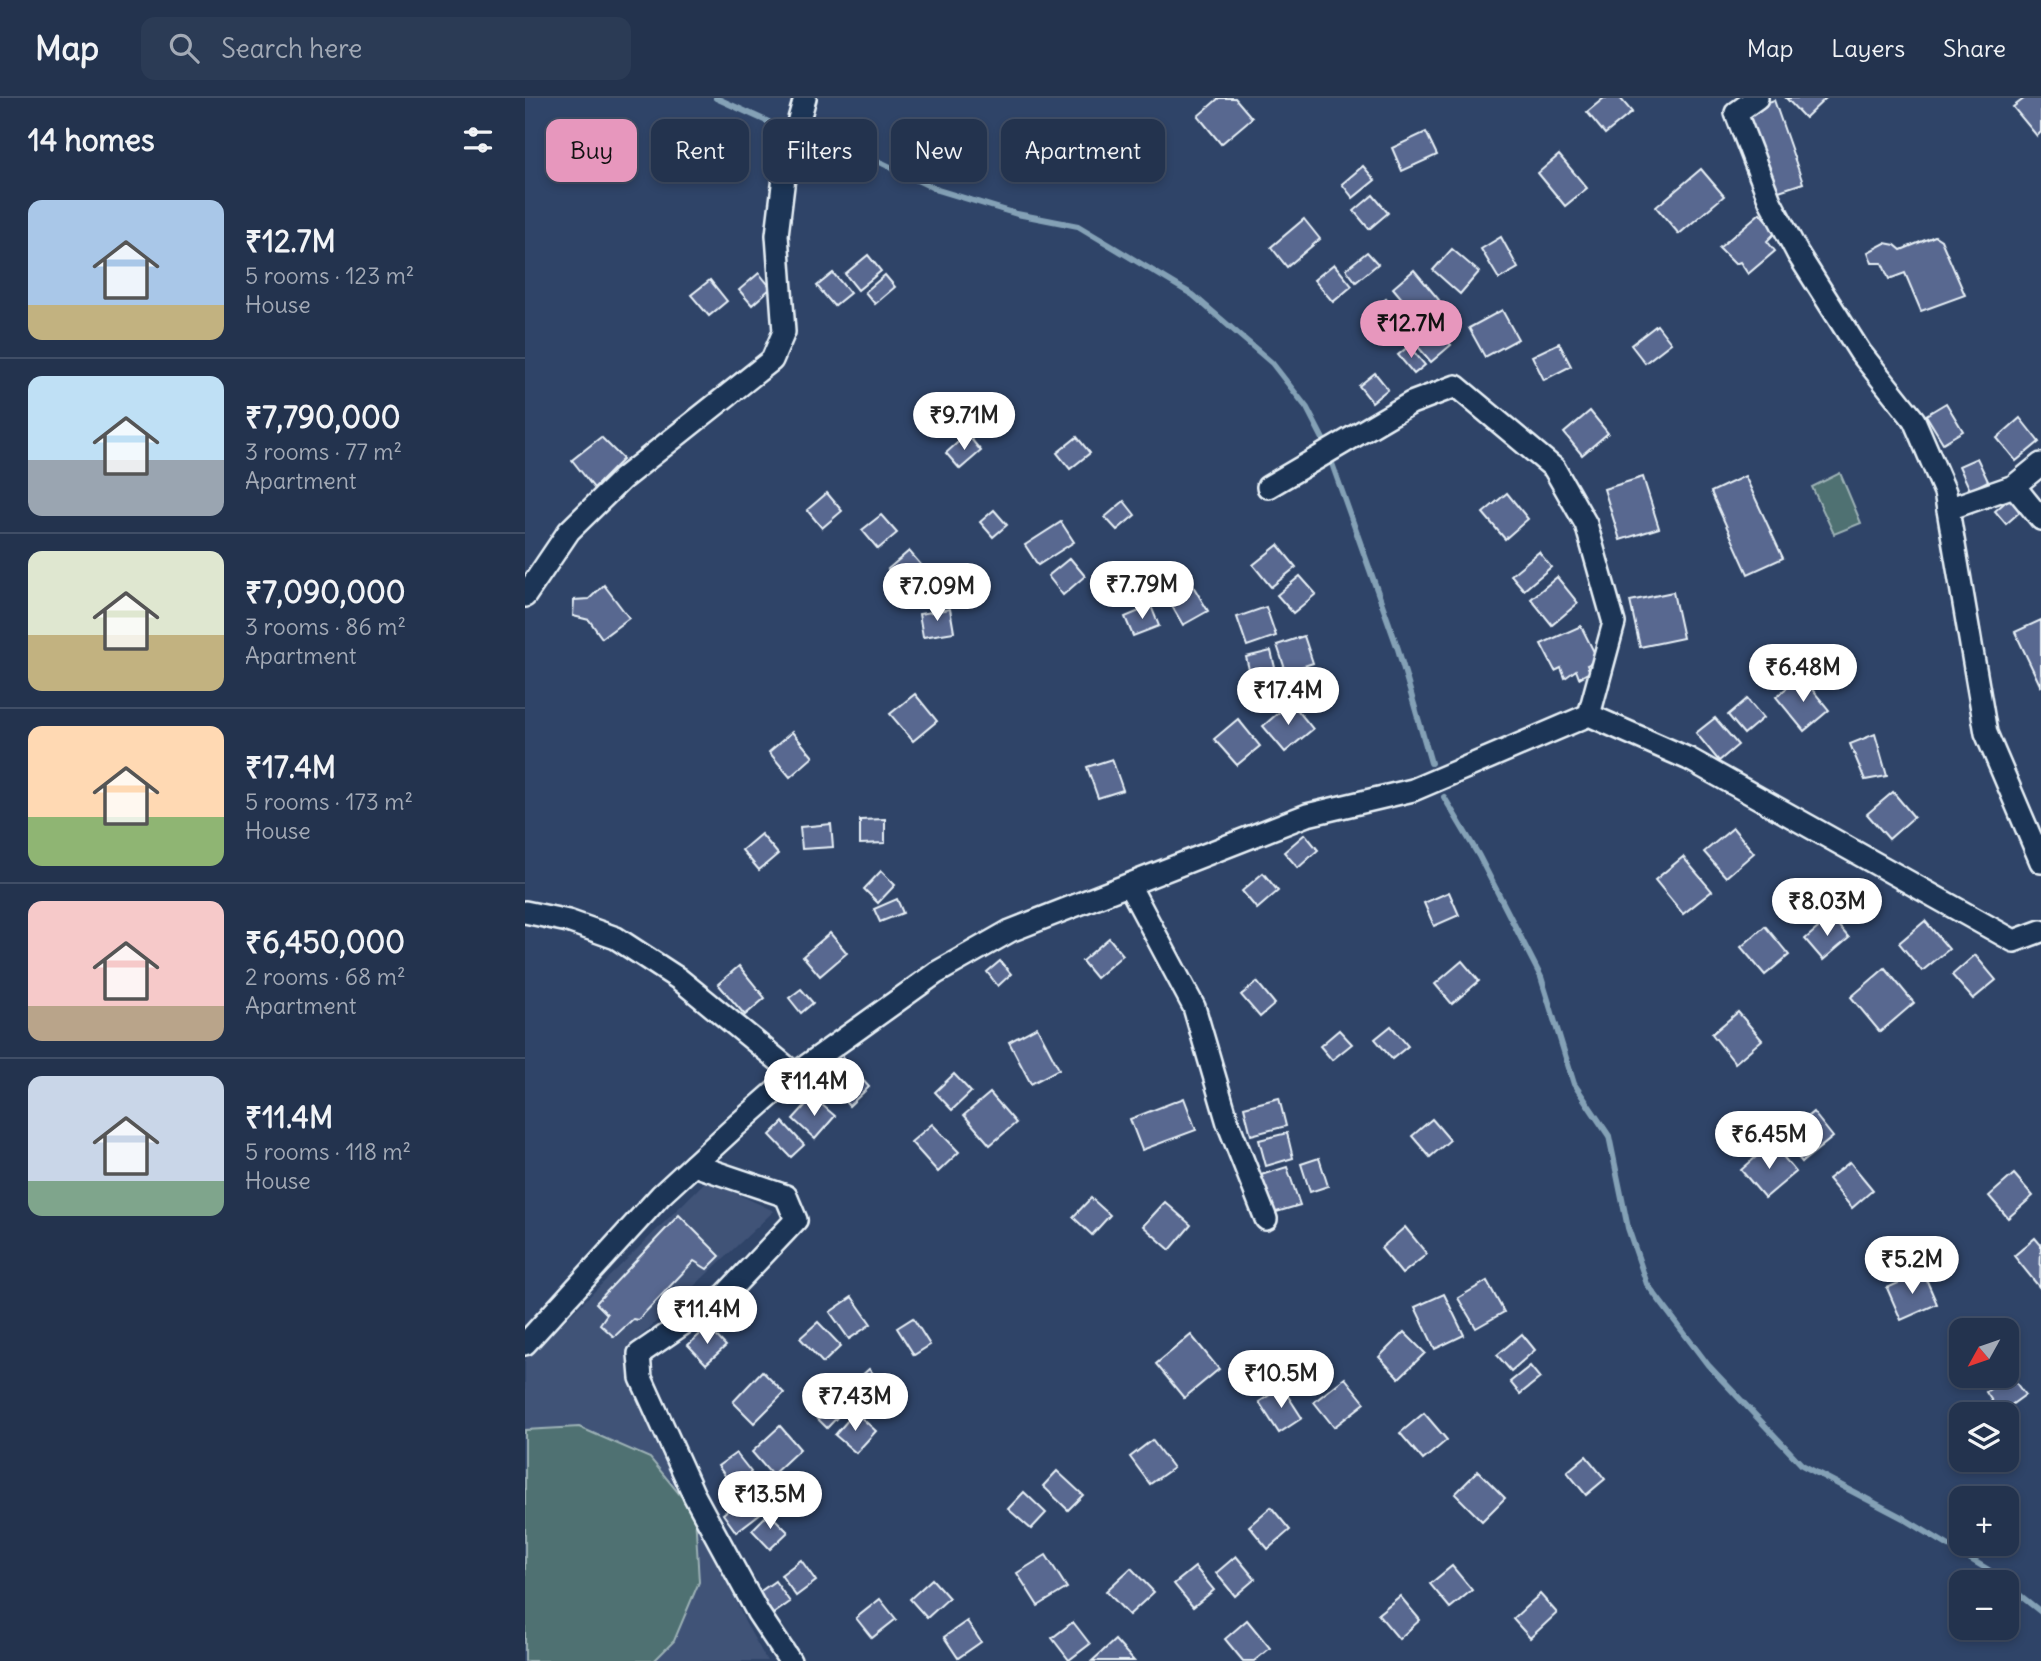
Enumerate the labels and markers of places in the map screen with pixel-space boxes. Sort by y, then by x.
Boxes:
pin: ₹12.7M [1354,300,1468,360]
pin: ₹9.71M [907,392,1021,452]
pin: ₹7.79M [1085,561,1199,621]
pin: ₹7.09M [880,564,994,623]
pin: ₹6.48M [1746,644,1860,704]
pin: ₹17.4M [1231,668,1345,727]
pin: ₹8.03M [1770,878,1884,938]
pin: ₹11.4M [757,1058,871,1118]
pin: ₹6.45M [1712,1112,1826,1171]
pin: ₹5.2M [1863,1236,1961,1296]
pin: ₹11.4M [650,1286,764,1346]
pin: ₹10.5M [1224,1350,1338,1410]
pin: ₹7.43M [798,1374,912,1433]
pin: ₹13.5M [713,1472,827,1531]

